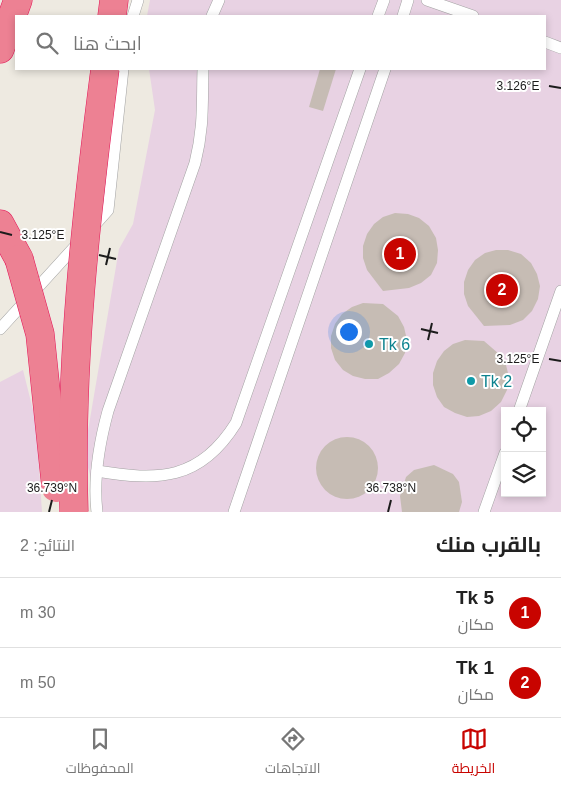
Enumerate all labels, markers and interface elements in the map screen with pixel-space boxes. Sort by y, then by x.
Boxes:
search box [15,15,546,70]
icon: search [33,29,61,57]
text: ابحث هنا [73,33,142,54]
text: 3.126°E [497,79,539,93]
text: 3.125°E [22,228,64,242]
pin: 1 [384,235,416,273]
pin: 2 [486,271,518,309]
your location [336,319,362,345]
place label: Tk 6 [379,336,410,353]
marker: Tk 6 [363,338,375,350]
text: 3.125°E [497,352,539,366]
place label: Tk 2 [481,373,512,390]
marker: Tk 2 [465,375,477,387]
map controls [501,407,546,497]
button: locate [501,407,546,452]
button: layers [501,452,546,497]
text: 36.739°N [27,481,77,495]
text: 36.738°N [366,481,416,495]
text: بالقرب منك [436,533,541,556]
text: النتائج: 2 [20,537,75,554]
text: Tk 5 [456,587,494,608]
text: 30 m [20,604,56,621]
text: 1 [521,604,529,621]
text: مكان [458,616,494,633]
text: Tk 1 [456,657,494,678]
text: 50 m [20,674,56,691]
text: 2 [521,674,529,691]
text: مكان [458,686,494,703]
tab: المحفوظات [66,725,134,781]
tab: الاتجاهات [265,725,320,781]
tab: الخريطة [452,725,495,781]

